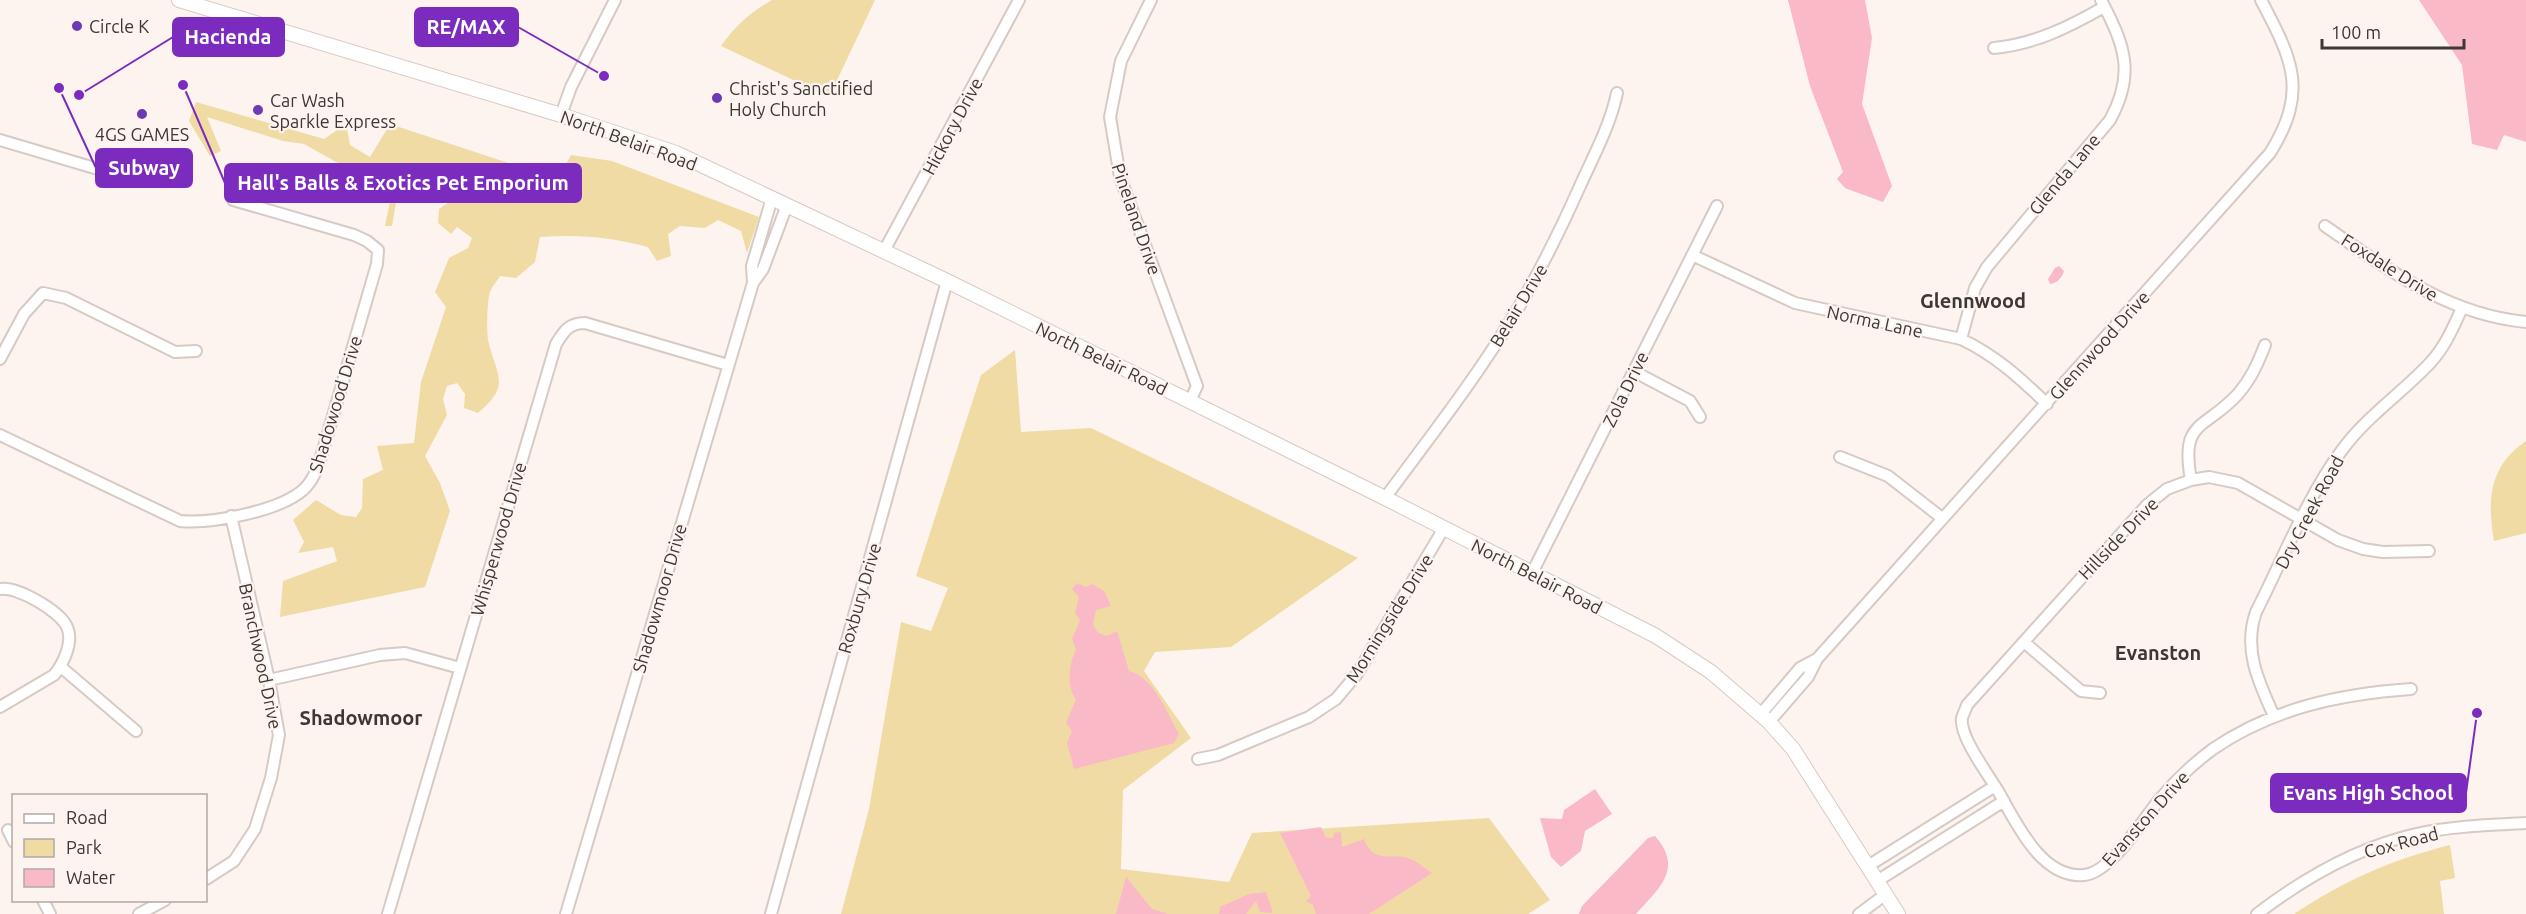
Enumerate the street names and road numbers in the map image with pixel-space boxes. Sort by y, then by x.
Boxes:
street label: Hickory Drive [918,74,986,178]
street label: North Belair Road [558,106,700,174]
street label: Glenda Lane [2024,129,2104,219]
street label: Pineland Drive [1109,161,1165,277]
street label: Foxdale Drive [2338,229,2442,305]
street label: Belair Drive [1485,260,1551,350]
street label: Glennwood Drive [2045,287,2153,403]
street label: Norma Lane [1825,301,1925,341]
street label: North Belair Road [1033,317,1171,399]
street label: Shadowood Drive [305,333,365,475]
street label: Zola Drive [1598,348,1652,430]
street label: Dry Creek Road [2271,452,2347,572]
street label: Whisperwood Drive [466,460,530,618]
street label: Hillside Drive [2074,493,2162,583]
street label: Shadowmoor Drive [628,521,690,675]
street label: North Belair Road [1468,534,1606,618]
street label: Roxbury Drive [834,540,884,656]
street label: Morningside Drive [1341,550,1437,686]
street label: Branchwood Drive [236,581,286,731]
street label: Evanston Drive [2097,767,2193,869]
street label: Cox Road [2362,822,2440,862]

